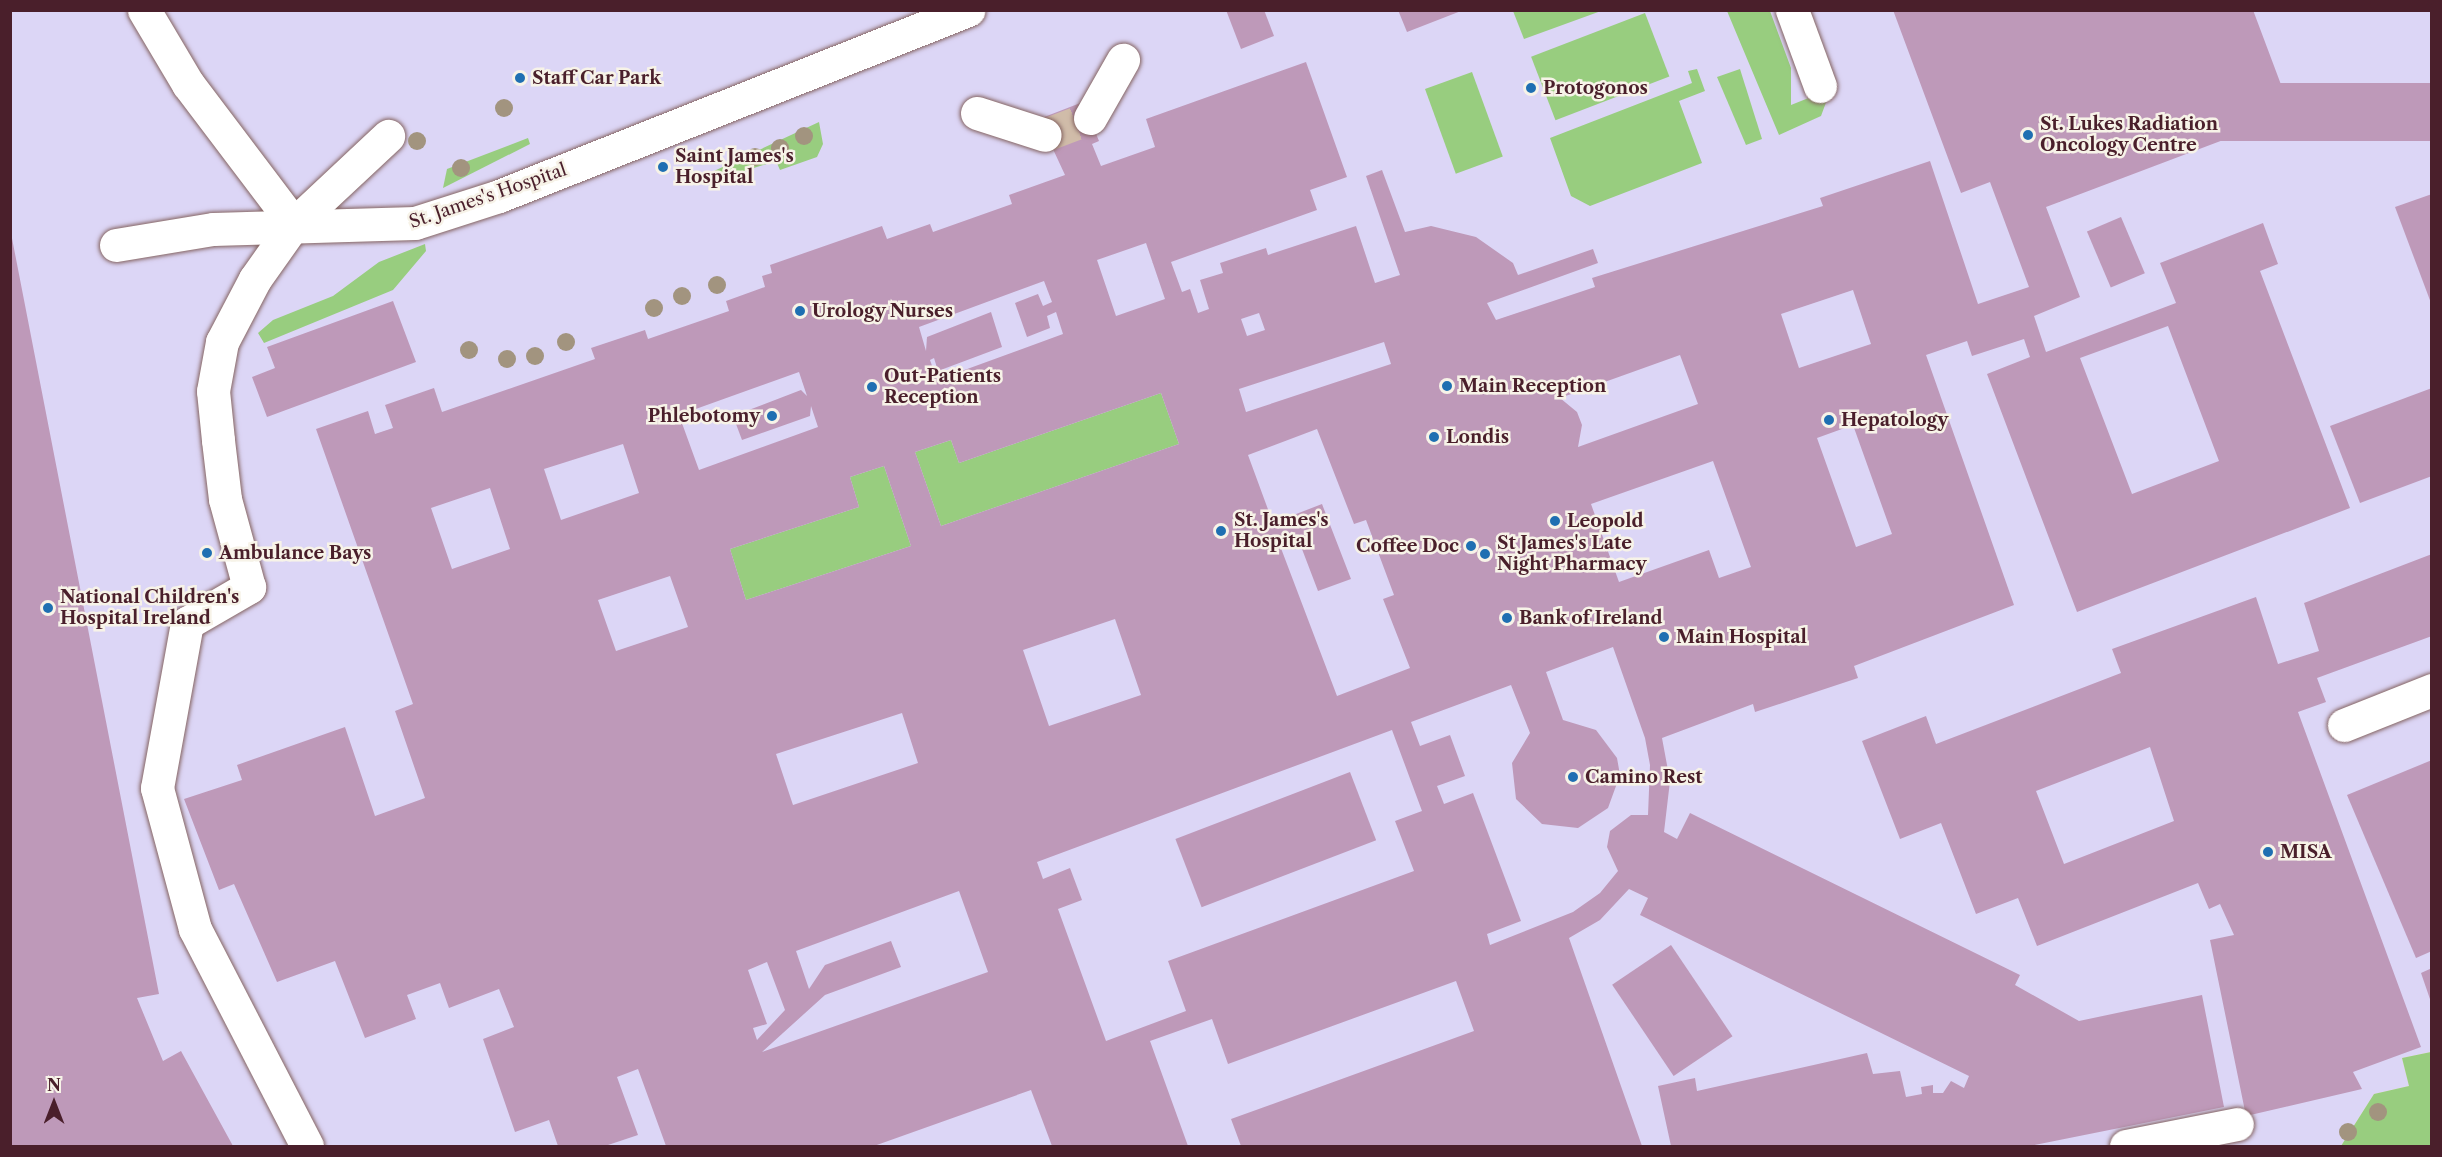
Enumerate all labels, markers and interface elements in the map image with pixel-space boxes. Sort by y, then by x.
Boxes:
place label: Staff Car Park [532,67,661,89]
marker: Staff Car Park [513,71,527,85]
place label: Protogonos [1543,77,1648,99]
marker: Protogonos [1524,81,1538,95]
place label: St. Lukes Radiation Oncology Centre [2040,114,2218,156]
marker: St. Lukes Radiation Oncology Centre [2021,128,2035,142]
place label: Saint James's Hospital [675,146,794,188]
street label: St. James's Hospital [406,159,570,233]
marker: Saint James's Hospital [656,160,670,174]
place label: Urology Nurses [812,300,954,322]
marker: Urology Nurses [793,304,807,318]
place label: Out-Patients Reception [884,366,1001,409]
place label: Main Reception [1459,375,1606,397]
marker: Main Reception [1440,379,1454,393]
marker: Out-Patients Reception [865,380,879,394]
place label: Phlebotomy [648,405,760,427]
marker: Phlebotomy [765,409,779,423]
place label: Hepatology [1841,409,1948,431]
marker: Hepatology [1822,413,1836,427]
place label: Londis [1446,426,1509,448]
marker: Londis [1427,430,1441,444]
place label: St. James's Hospital [1234,510,1329,552]
place label: Leopold [1567,510,1643,532]
marker: Leopold [1548,514,1562,528]
marker: St. James's Hospital [1212,522,1230,540]
place label: St James's Late Night Pharmacy [1497,533,1647,576]
place label: Coffee Doc [1356,535,1459,557]
marker: Coffee Doc [1464,539,1478,553]
place label: Ambulance Bays [219,542,371,564]
marker: Ambulance Bays [200,546,214,560]
marker: St James's Late Night Pharmacy [1478,547,1492,561]
place label: National Children's Hospital Ireland [60,587,239,630]
marker: National Children's Hospital Ireland [41,601,55,615]
place label: Bank of Ireland [1519,607,1663,629]
marker: Bank of Ireland [1500,611,1514,625]
place label: Main Hospital [1676,626,1807,648]
marker: Main Hospital [1657,630,1671,644]
place label: Camino Rest [1585,766,1703,788]
marker: Camino Rest [1566,770,1580,784]
place label: MISA [2280,841,2332,863]
marker: MISA [2261,845,2275,859]
north arrow [24,1073,84,1133]
text: N [47,1075,61,1095]

